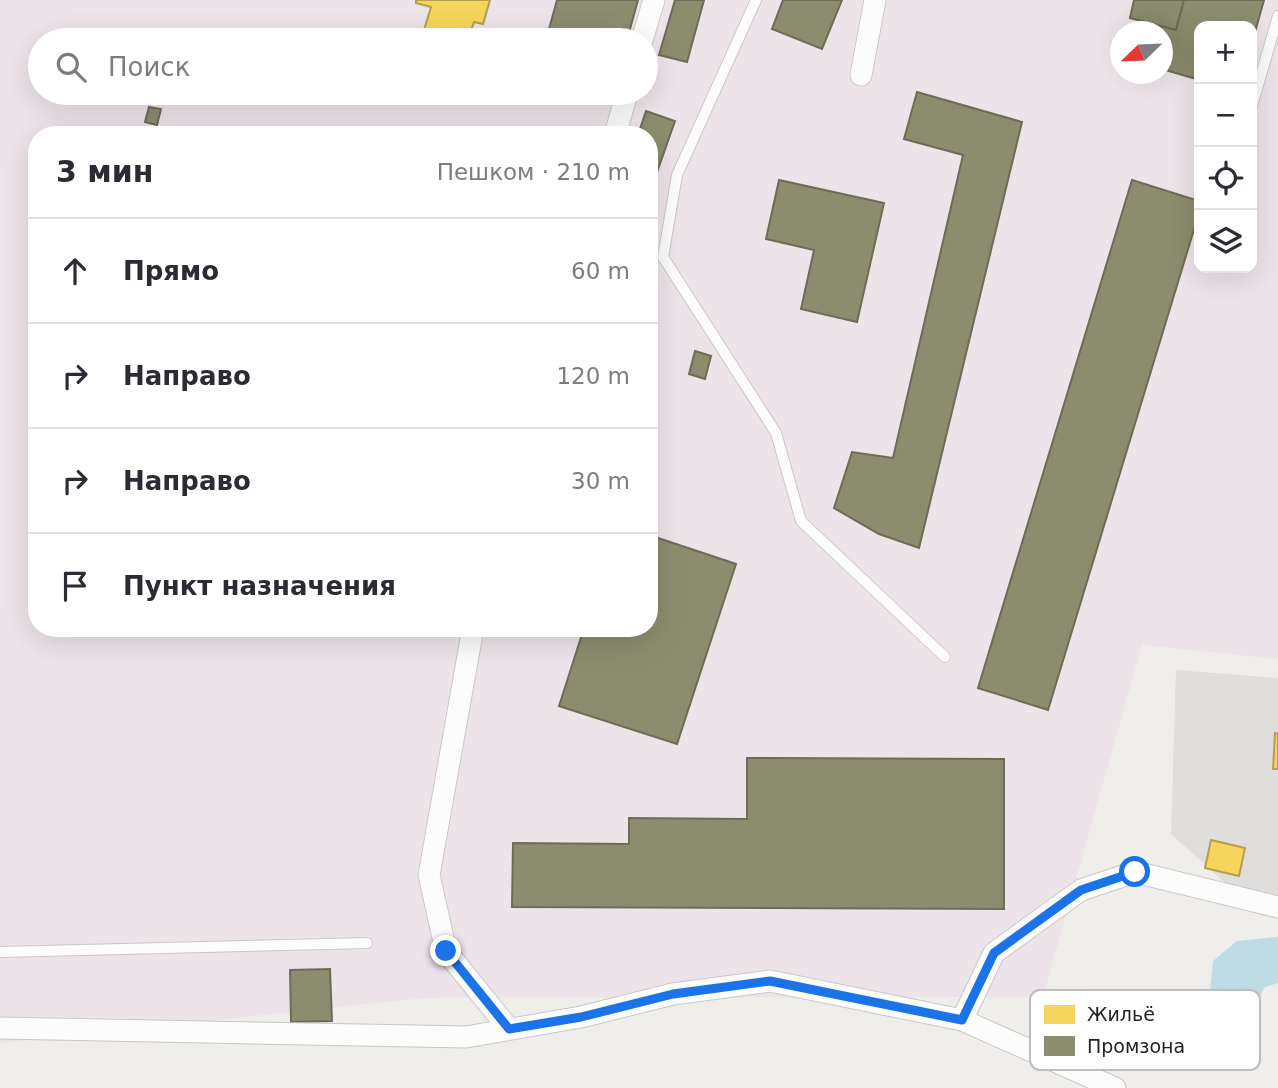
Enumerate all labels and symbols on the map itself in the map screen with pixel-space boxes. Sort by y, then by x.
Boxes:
north arrow [1110,21,1173,84]
route start [1119,856,1150,887]
route end [430,935,461,966]
legend [1030,990,1260,1070]
text: Жильё [1087,1003,1155,1025]
text: Промзона [1087,1035,1185,1057]

